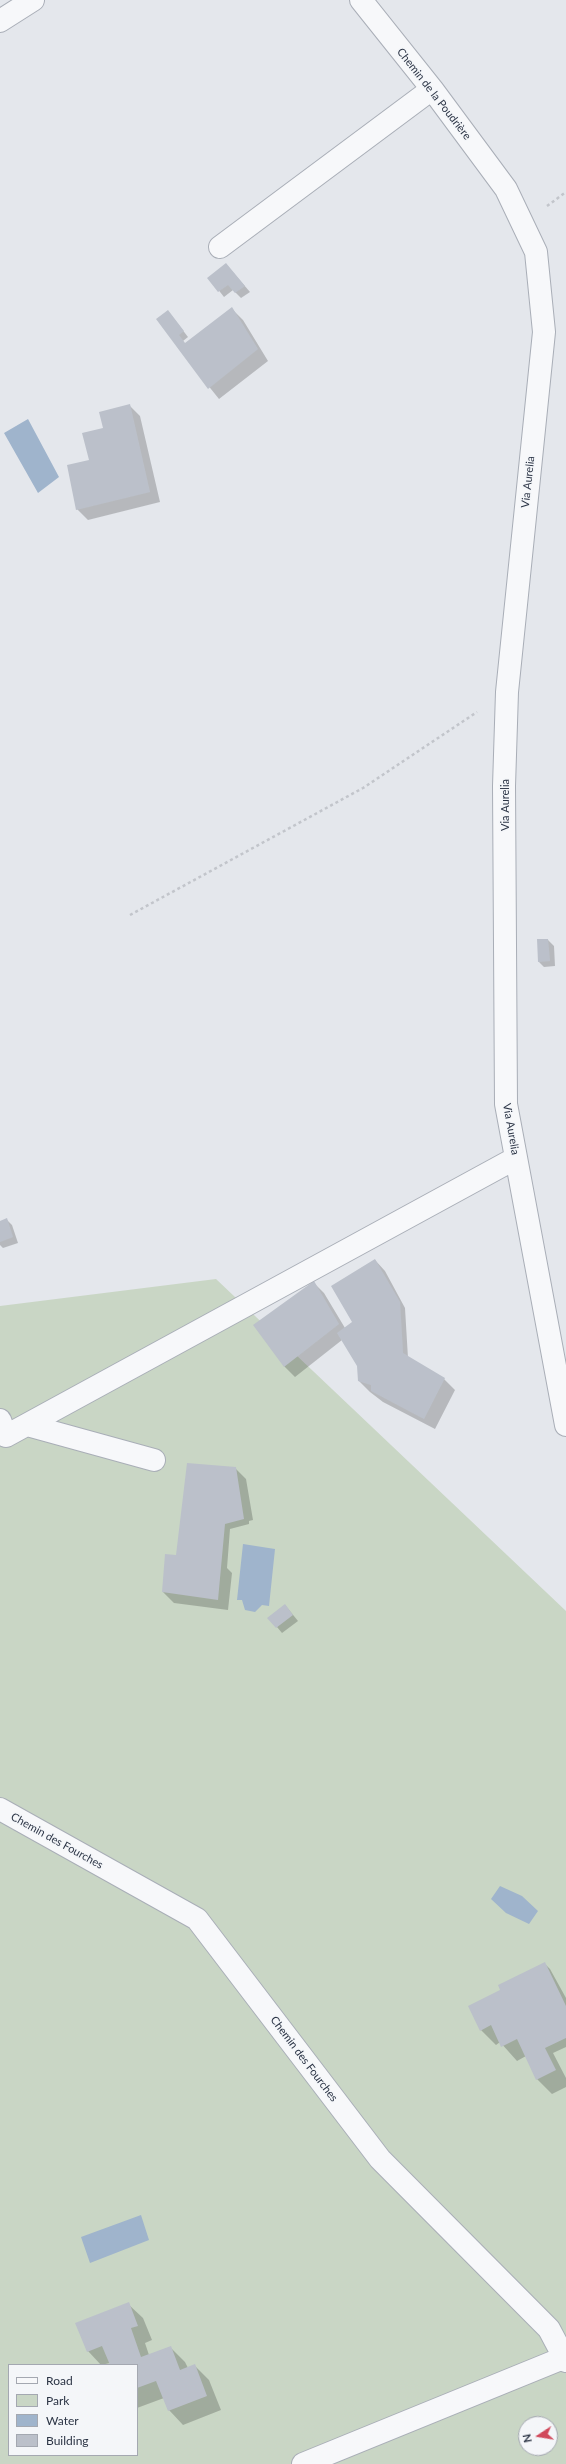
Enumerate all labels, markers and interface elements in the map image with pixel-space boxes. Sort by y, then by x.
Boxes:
street label: Chemin de la Poudrière [394,46,474,142]
street label: Via Aurelia [519,455,537,509]
street label: Via Aurelia [498,779,512,831]
street label: Via Aurelia [500,1102,522,1156]
street label: Chemin des Fourches [9,1810,105,1872]
street label: Chemin des Fourches [268,2014,340,2104]
legend [8,2364,138,2456]
text: Road [46,2373,73,2388]
text: Park [46,2393,69,2408]
text: Water [46,2413,79,2428]
north arrow [518,2416,558,2456]
text: Building [46,2433,89,2448]
text: N [520,2433,534,2444]

